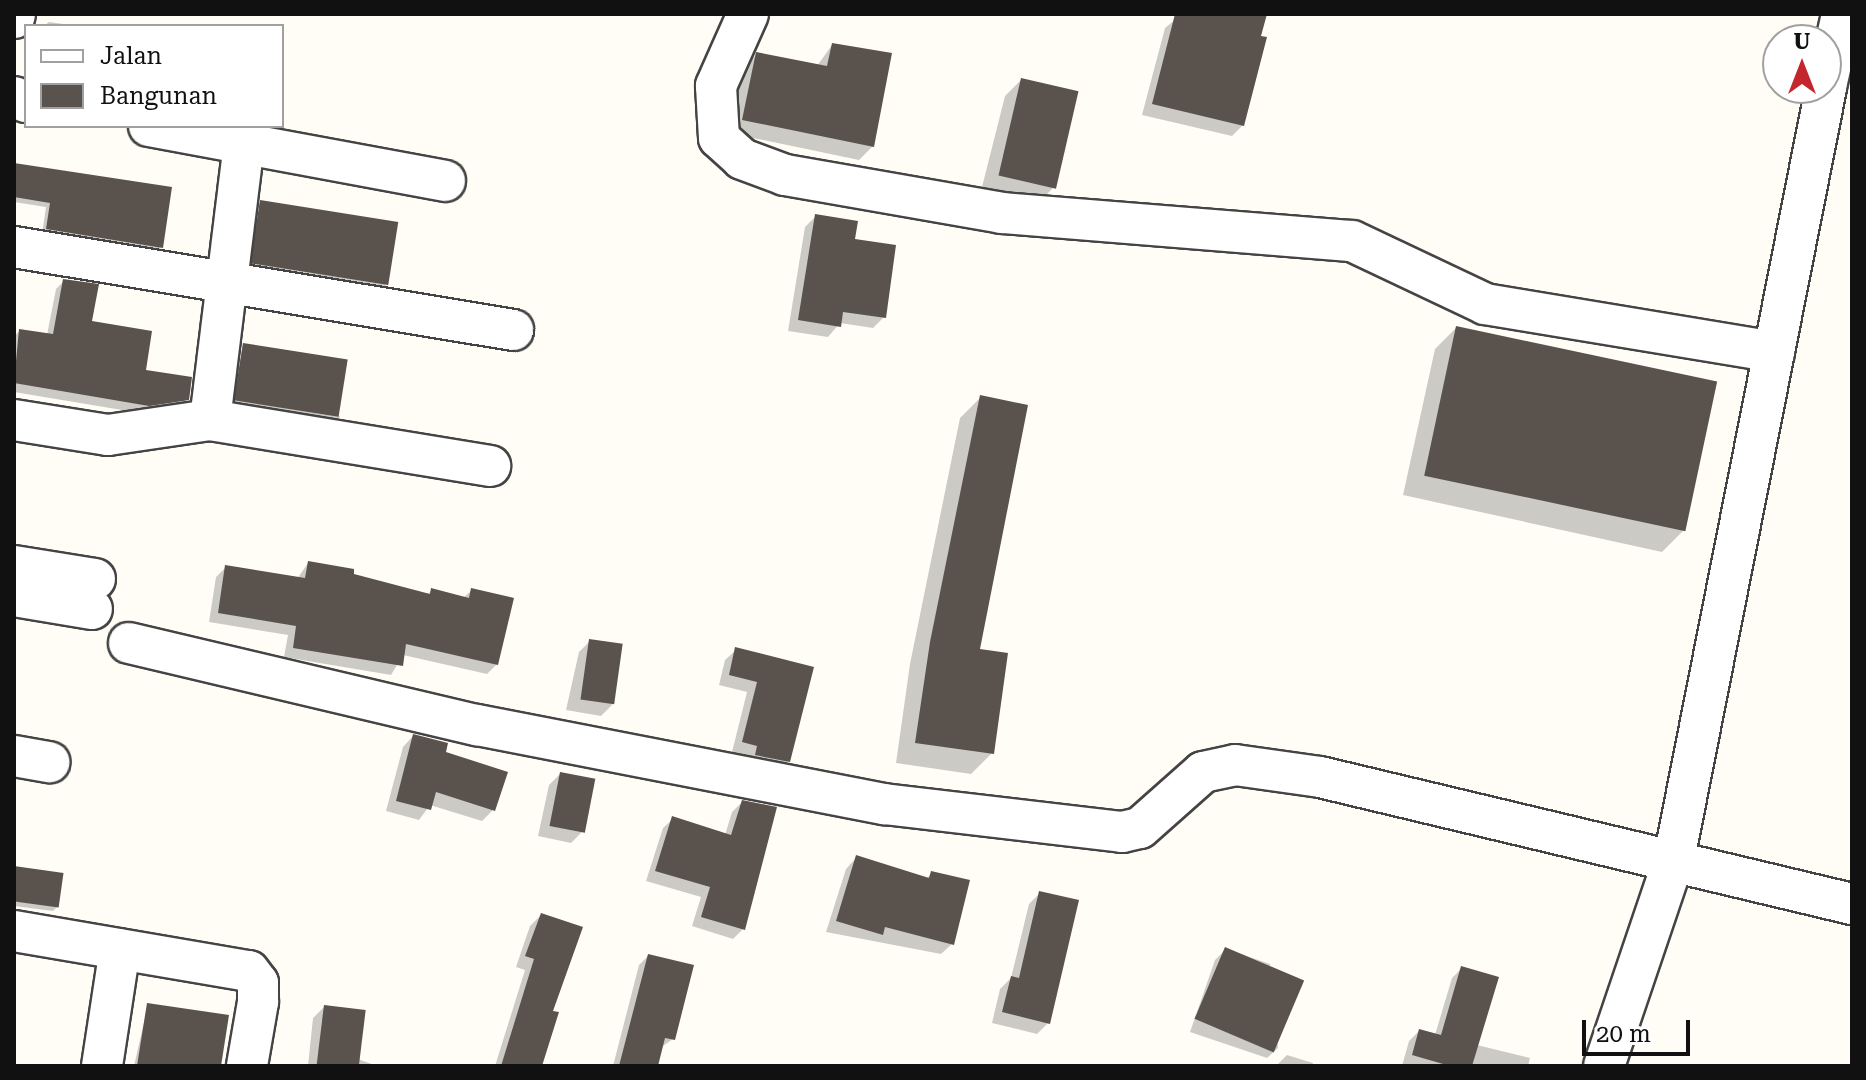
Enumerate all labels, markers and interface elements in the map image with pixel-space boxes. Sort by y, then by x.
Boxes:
legend [24,24,284,128]
north arrow [1762,24,1842,104]
text: U [1794,29,1810,54]
text: Jalan [100,42,162,70]
text: Bangunan [100,82,217,110]
scale bar [1586,1004,1694,1054]
text: 20 m [1596,1020,1651,1048]

